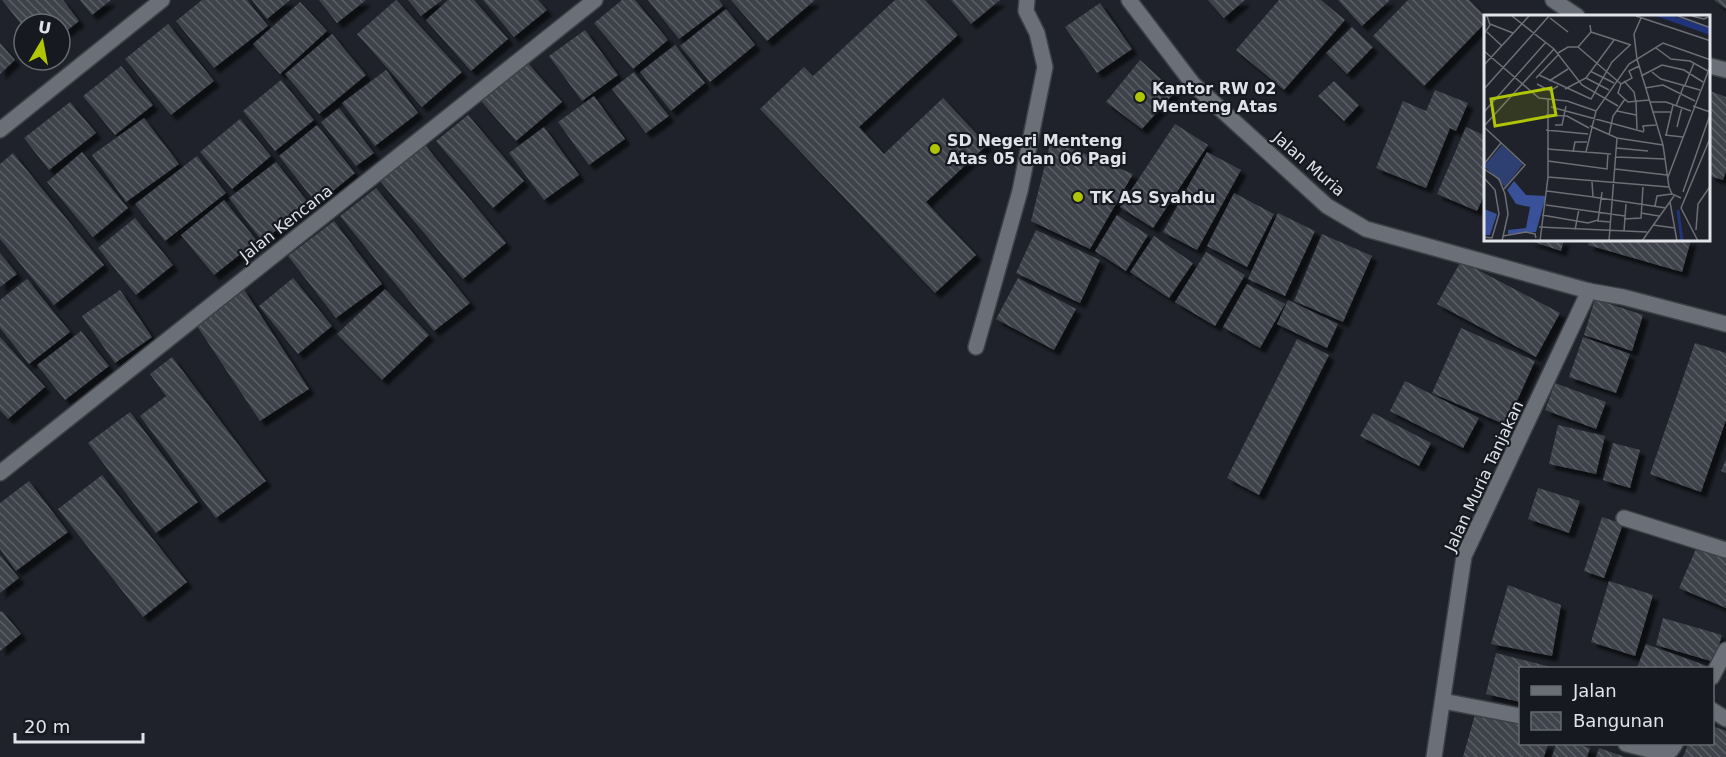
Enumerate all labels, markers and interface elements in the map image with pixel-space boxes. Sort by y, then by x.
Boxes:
north arrow [12,12,72,72]
inset map [1484,15,1711,242]
text: U [36,17,53,38]
place label: Kantor RW 02 Menteng Atas [1152,79,1277,116]
marker: Kantor RW 02 Menteng Atas [1133,90,1147,104]
street label: Jalan Muria [1269,127,1349,200]
place label: SD Negeri Menteng Atas 05 dan 06 Pagi [947,131,1127,168]
marker: SD Negeri Menteng Atas 05 dan 06 Pagi [928,142,942,156]
street label: Jalan Kencana [235,181,336,266]
place label: TK AS Syahdu [1090,188,1215,207]
marker: TK AS Syahdu [1071,190,1085,204]
street label: Jalan Muria Tanjakan [1440,398,1527,555]
legend [1519,667,1714,745]
text: Jalan [1572,680,1617,701]
scale bar [15,706,142,744]
text: Bangunan [1573,710,1664,731]
text: 20 m [24,716,70,737]

